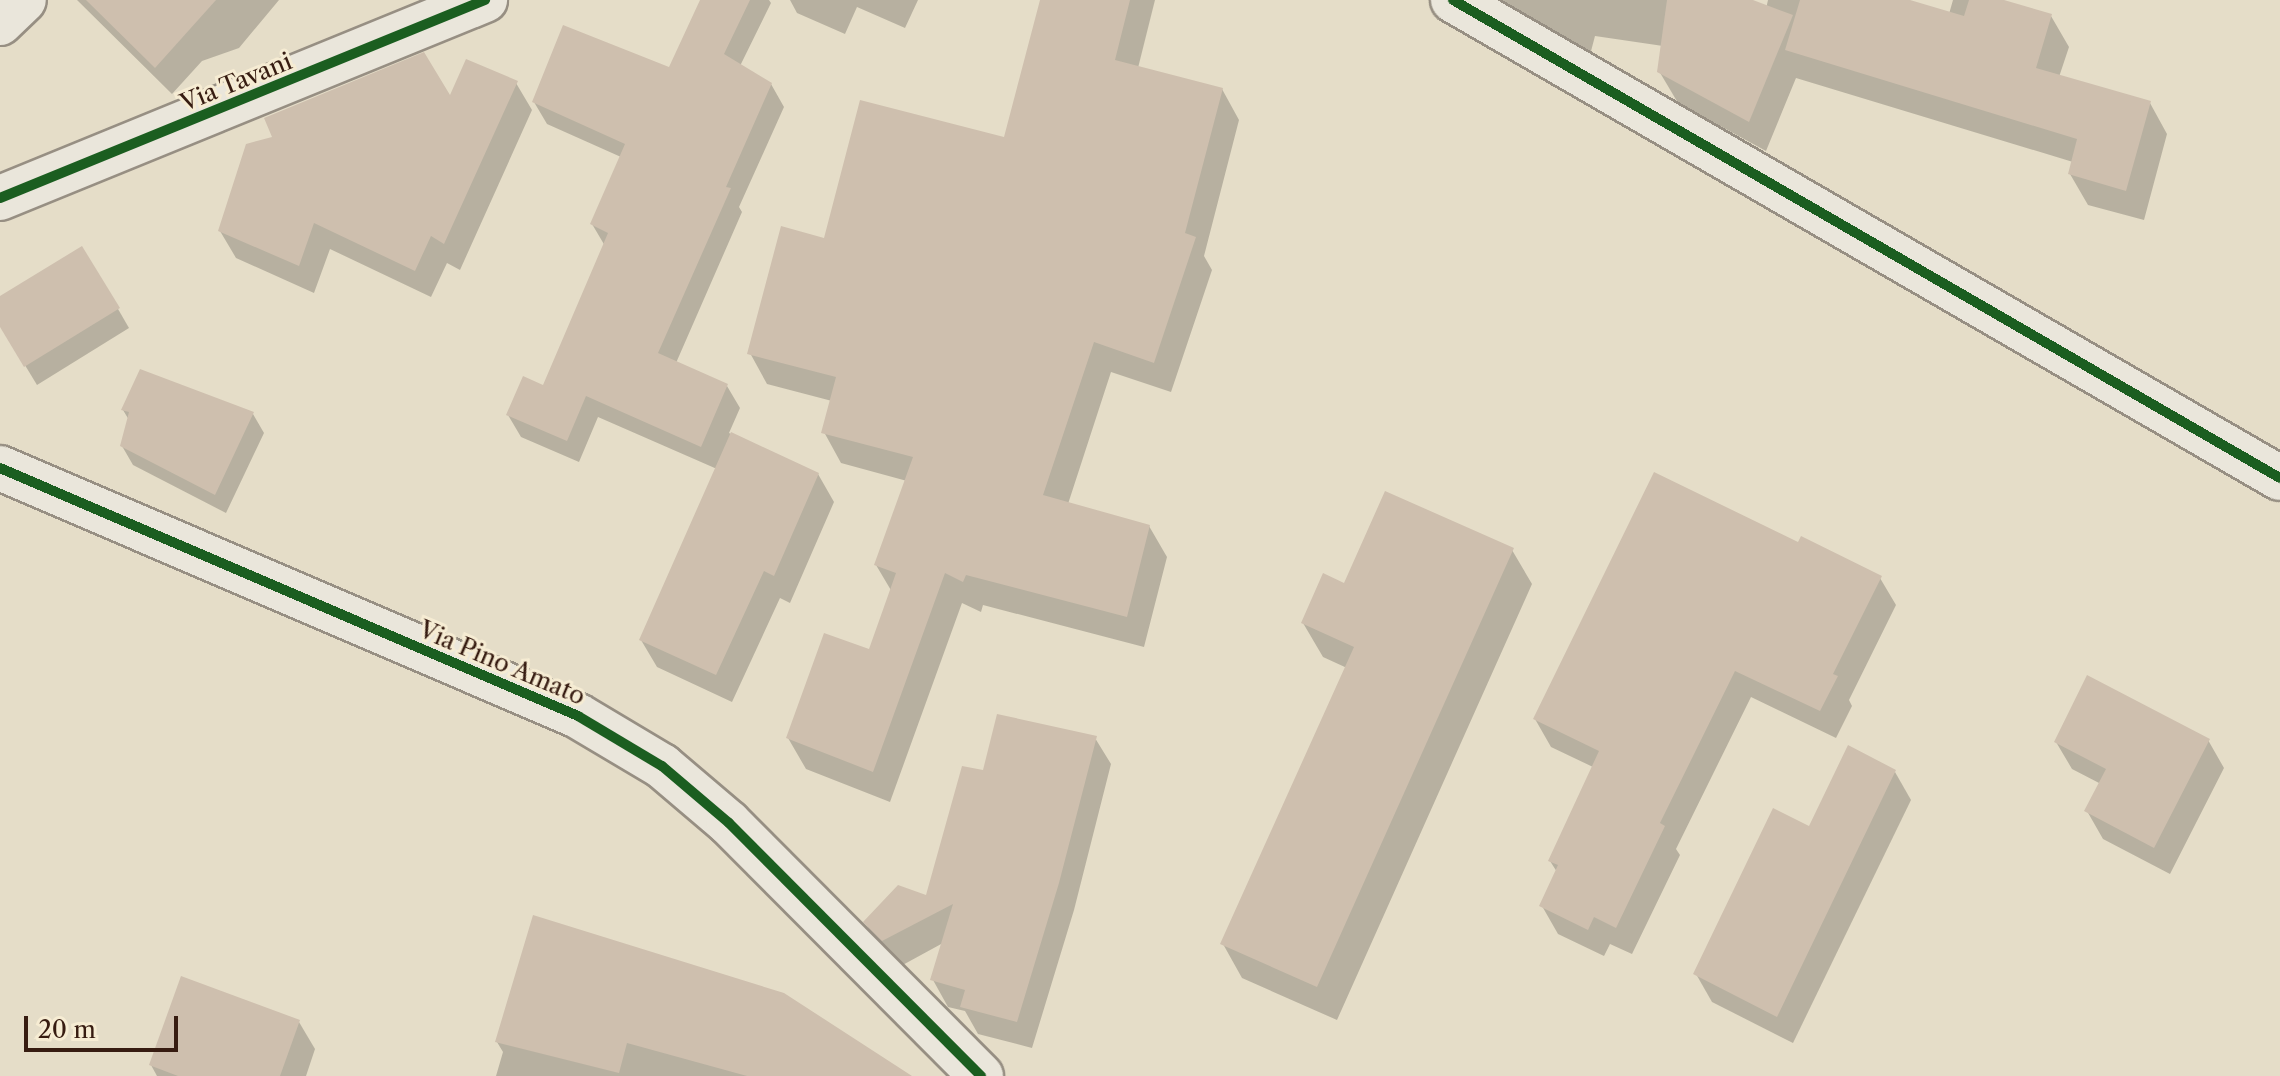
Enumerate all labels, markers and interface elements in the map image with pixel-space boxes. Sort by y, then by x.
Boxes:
street label: Via Tavani [176,46,296,118]
street label: Via Pino Amato [414,615,590,711]
scale bar [28,1000,182,1050]
text: 20 m [38,1015,96,1044]

